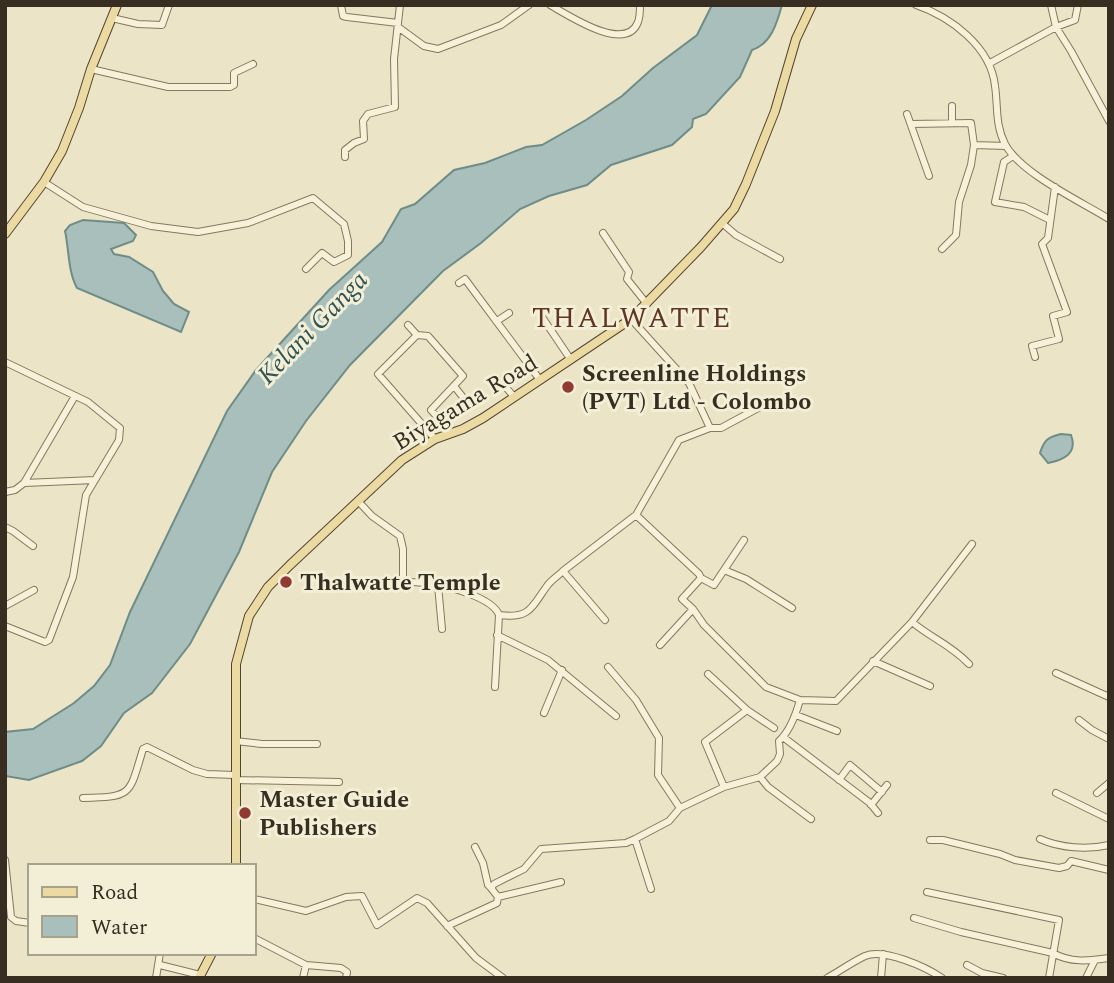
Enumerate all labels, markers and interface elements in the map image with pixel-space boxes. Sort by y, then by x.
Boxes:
water label: Kelani Ganga [248,262,378,394]
district label: THALWATTE [532,297,732,340]
street label: Biyagama Road [386,345,545,460]
place label: Screenline Holdings (PVT) Ltd - Colombo [582,356,811,420]
marker: Screenline Holdings (PVT) Ltd - Colombo [560,379,576,395]
place label: Thalwatte Temple [300,565,501,601]
marker: Thalwatte Temple [278,574,294,590]
place label: Master Guide Publishers [259,782,409,846]
marker: Master Guide Publishers [237,805,253,821]
legend [28,864,256,955]
text: Road [91,877,138,909]
text: Water [91,912,147,944]

